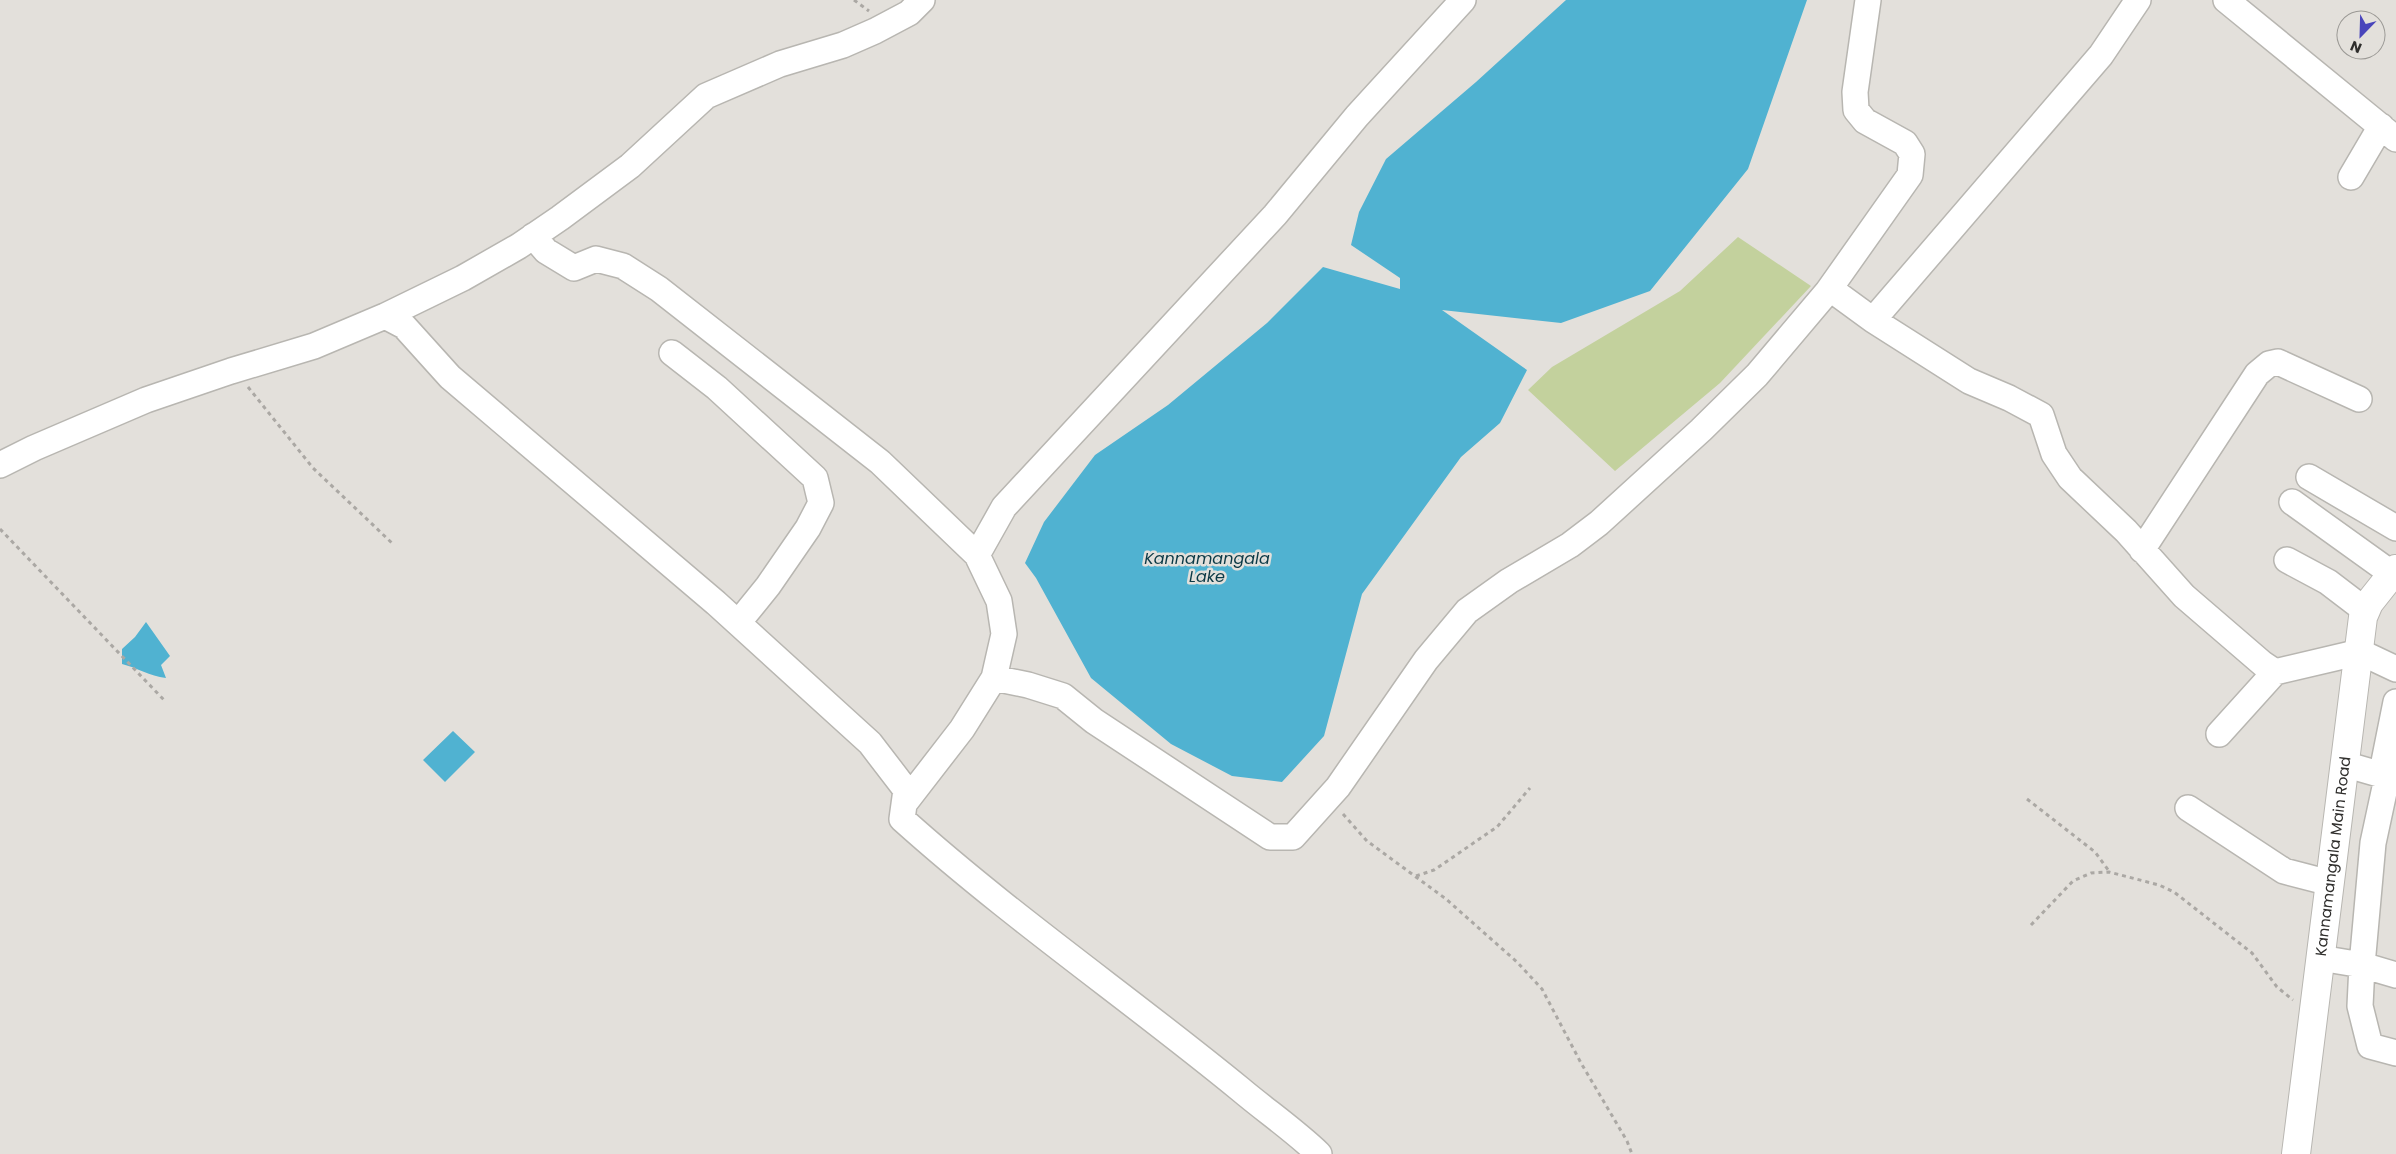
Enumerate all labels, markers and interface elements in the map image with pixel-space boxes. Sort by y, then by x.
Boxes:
north arrow [2336,10,2386,60]
text: N [2347,36,2365,58]
water label: Kannamangala Lake [1144,547,1270,588]
street label: Kannamangala Main Road [2310,755,2356,957]

